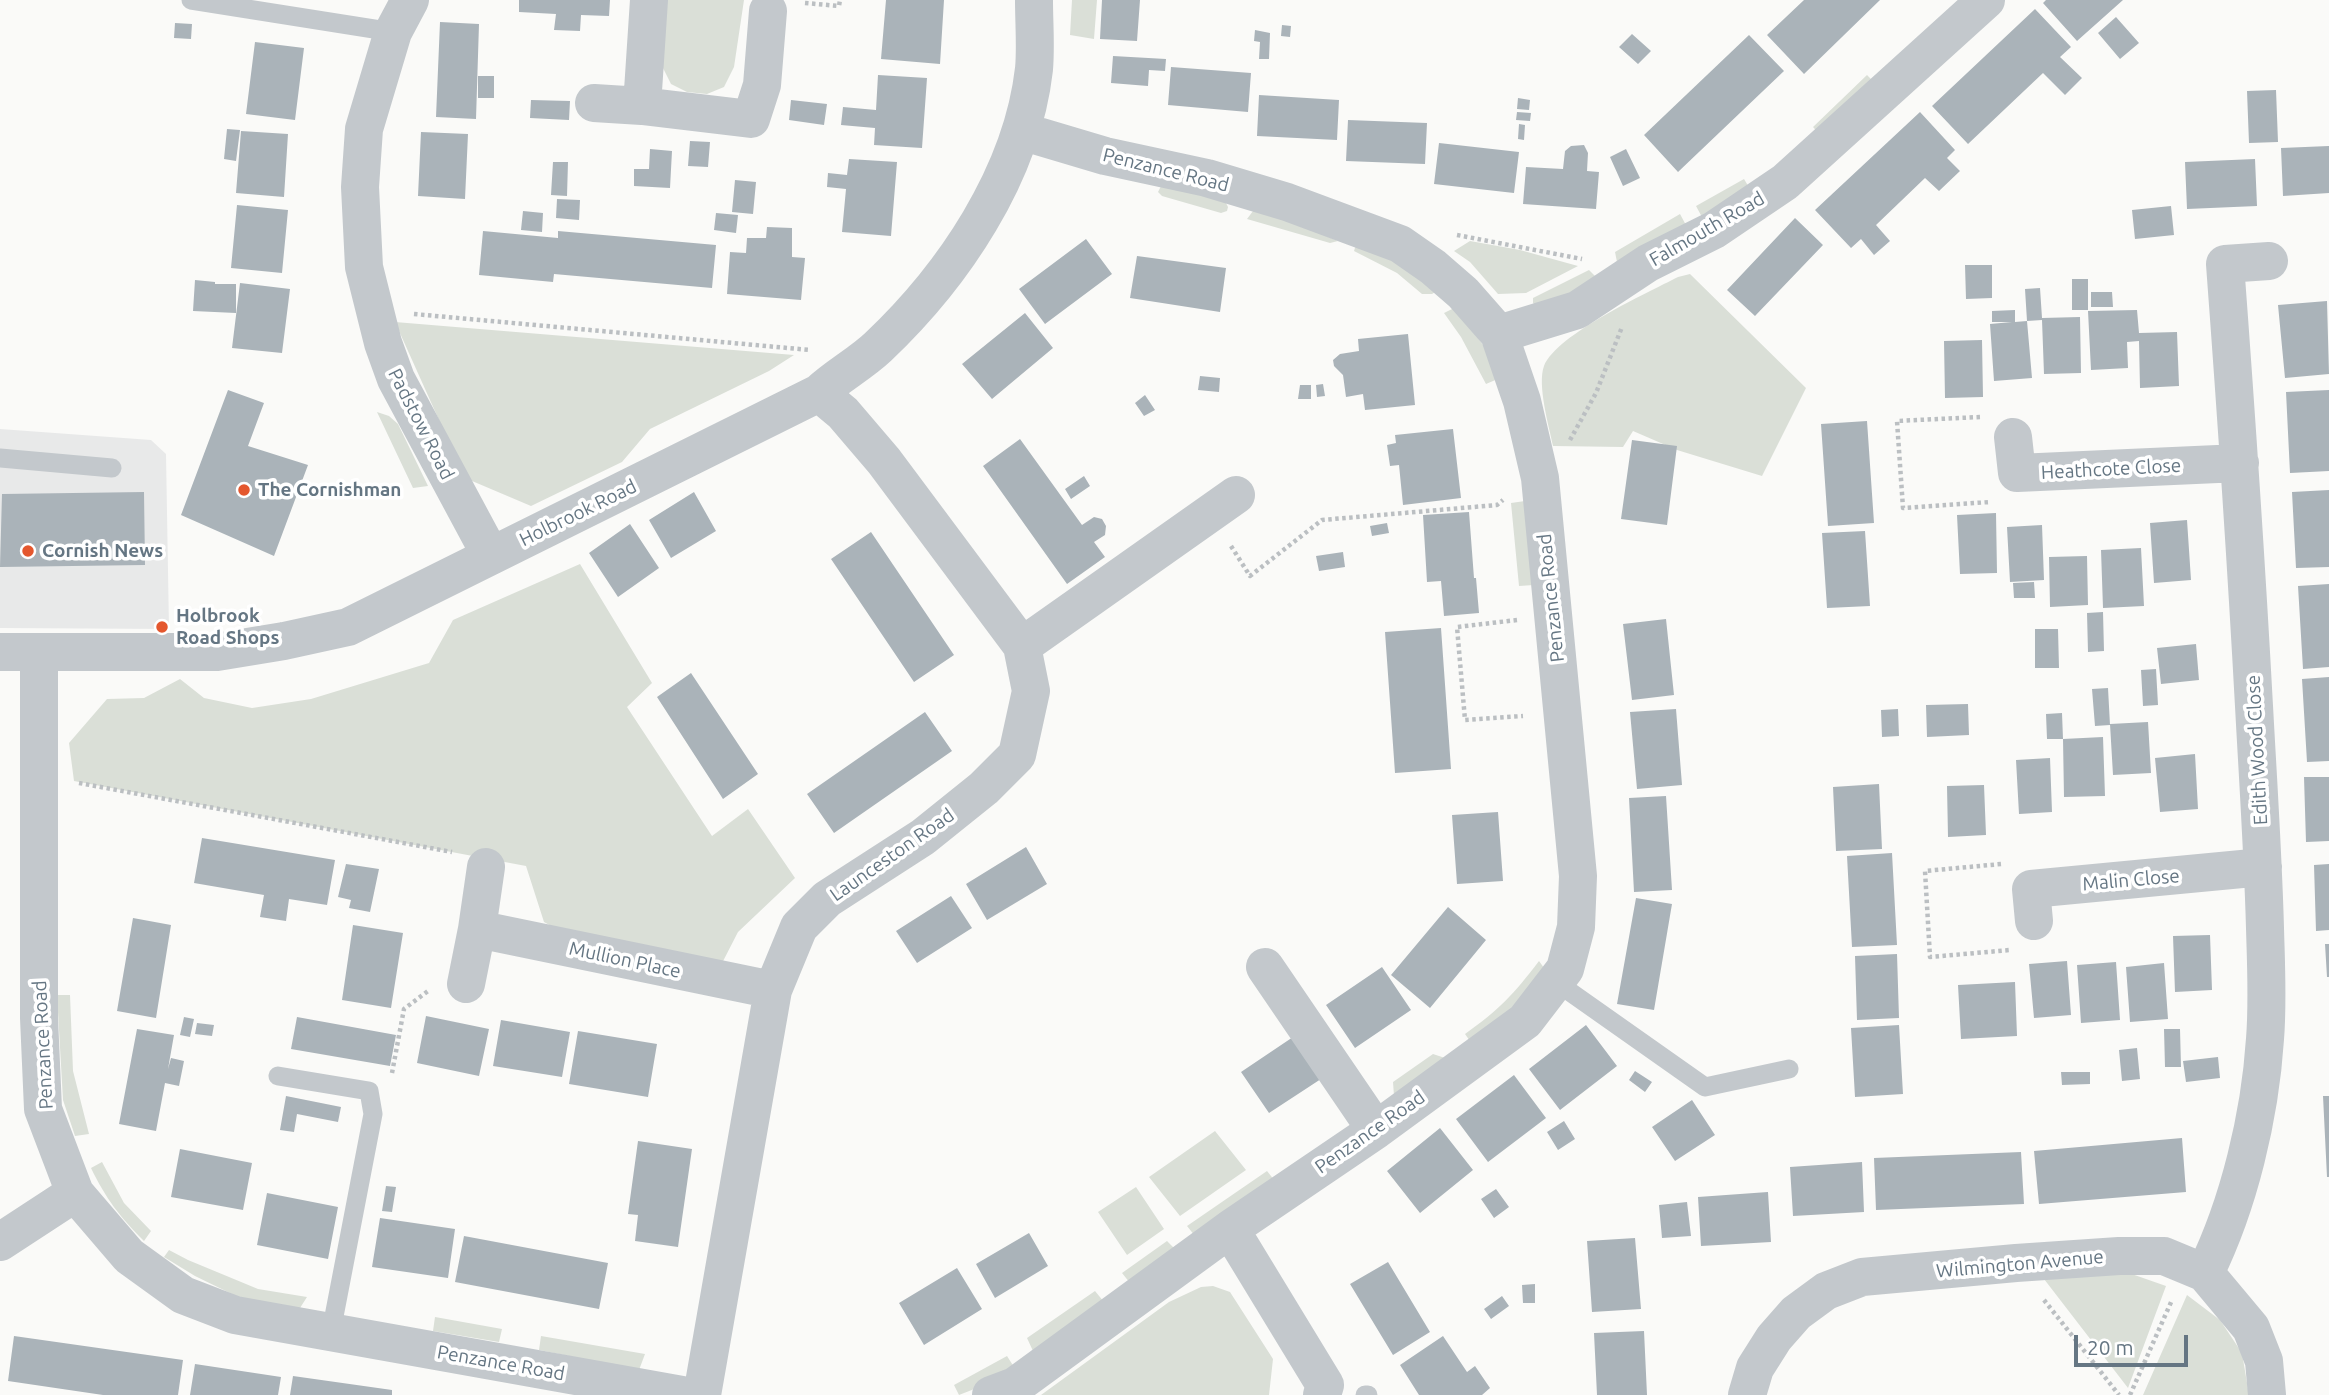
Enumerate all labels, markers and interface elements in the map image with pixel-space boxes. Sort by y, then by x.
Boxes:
street label: Penzance Road [1101,143,1231,197]
street label: Falmouth Road [1646,187,1768,271]
street label: Padstow Road [383,365,459,483]
street label: Heathcote Close [2040,454,2182,484]
street label: Holbrook Road [516,475,640,551]
place label: The Cornishman [258,479,401,501]
marker: The Cornishman [236,482,252,498]
street label: Penzance Road [1533,533,1569,663]
place label: Cornish News [42,540,163,562]
marker: Cornish News [20,543,36,559]
place label: Holbrook Road Shops [176,605,279,649]
marker: Holbrook Road Shops [154,619,170,635]
street label: Edith Wood Close [2242,674,2272,826]
street label: Launceston Road [826,804,958,906]
street label: Malin Close [2081,864,2181,896]
street label: Mullion Place [567,937,683,983]
street label: Penzance Road [28,980,58,1110]
street label: Penzance Road [1311,1086,1429,1178]
street label: Wilmington Avenue [1935,1245,2105,1283]
scale bar [2077,1322,2191,1366]
text: 20 m [2087,1335,2134,1359]
street label: Penzance Road [435,1341,567,1385]

